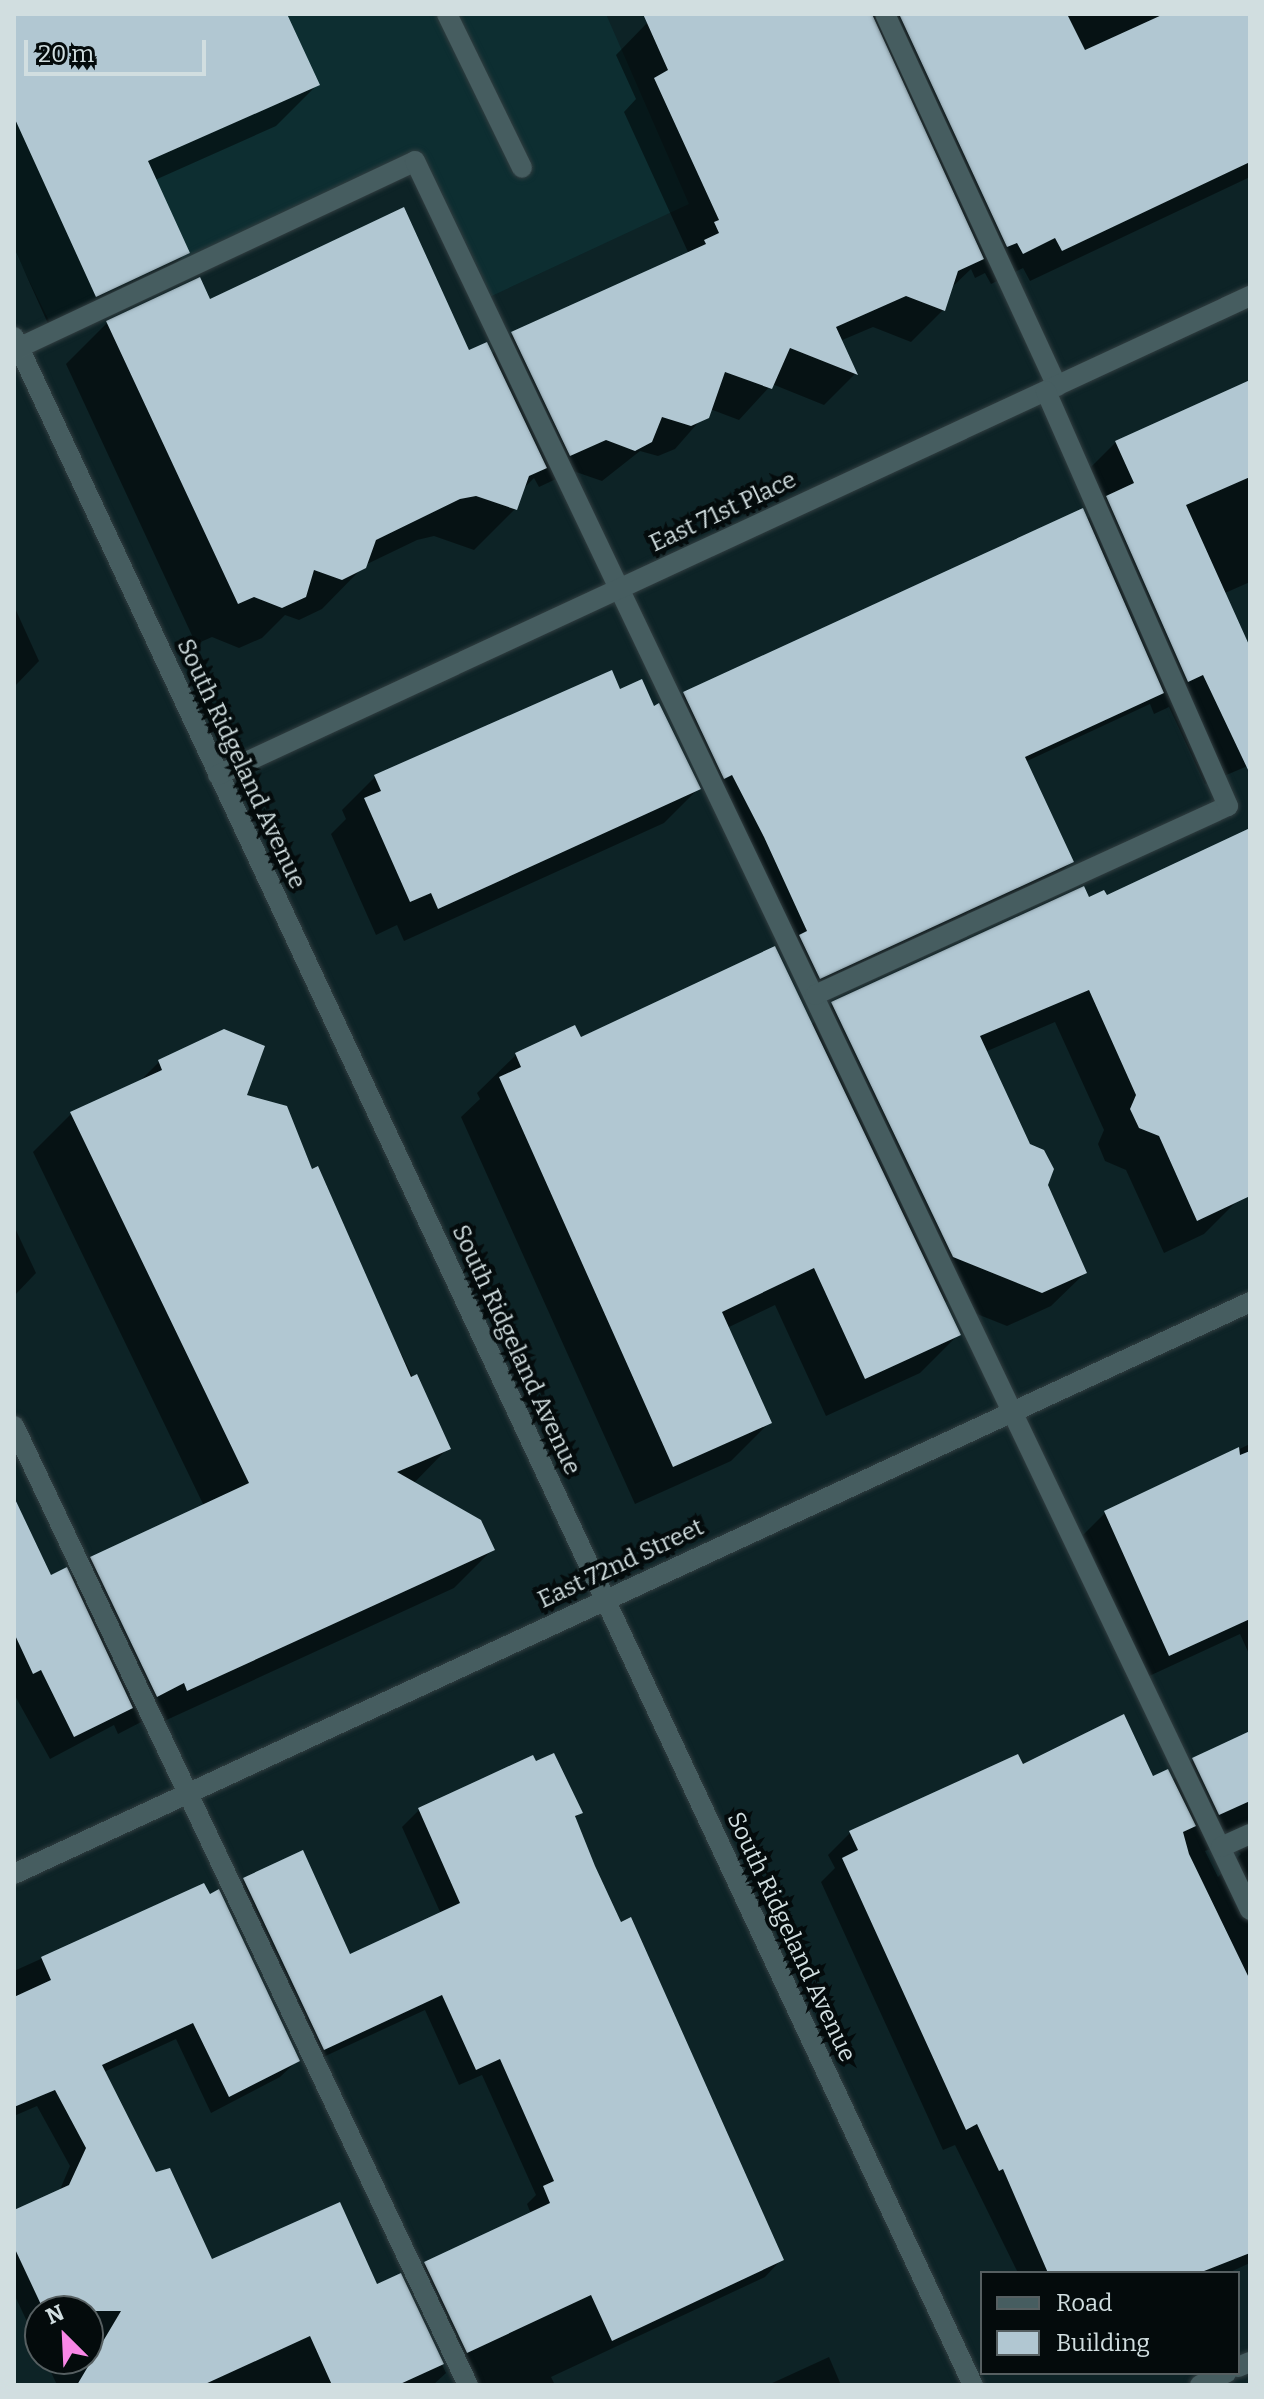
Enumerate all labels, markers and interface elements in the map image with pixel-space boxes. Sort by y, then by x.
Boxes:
scale bar [28,24,210,74]
text: 20 m [38,40,94,68]
street label: East 71st Place [645,466,801,558]
street label: South Ridgeland Avenue [170,635,312,893]
street label: South Ridgeland Avenue [445,1221,587,1479]
street label: East 72nd Street [534,1513,708,1615]
street label: South Ridgeland Avenue [720,1808,862,2066]
legend [980,2271,1240,2375]
text: Road [1056,2289,1112,2317]
north arrow [24,2295,104,2375]
text: N [42,2299,68,2330]
text: Building [1056,2329,1150,2357]

